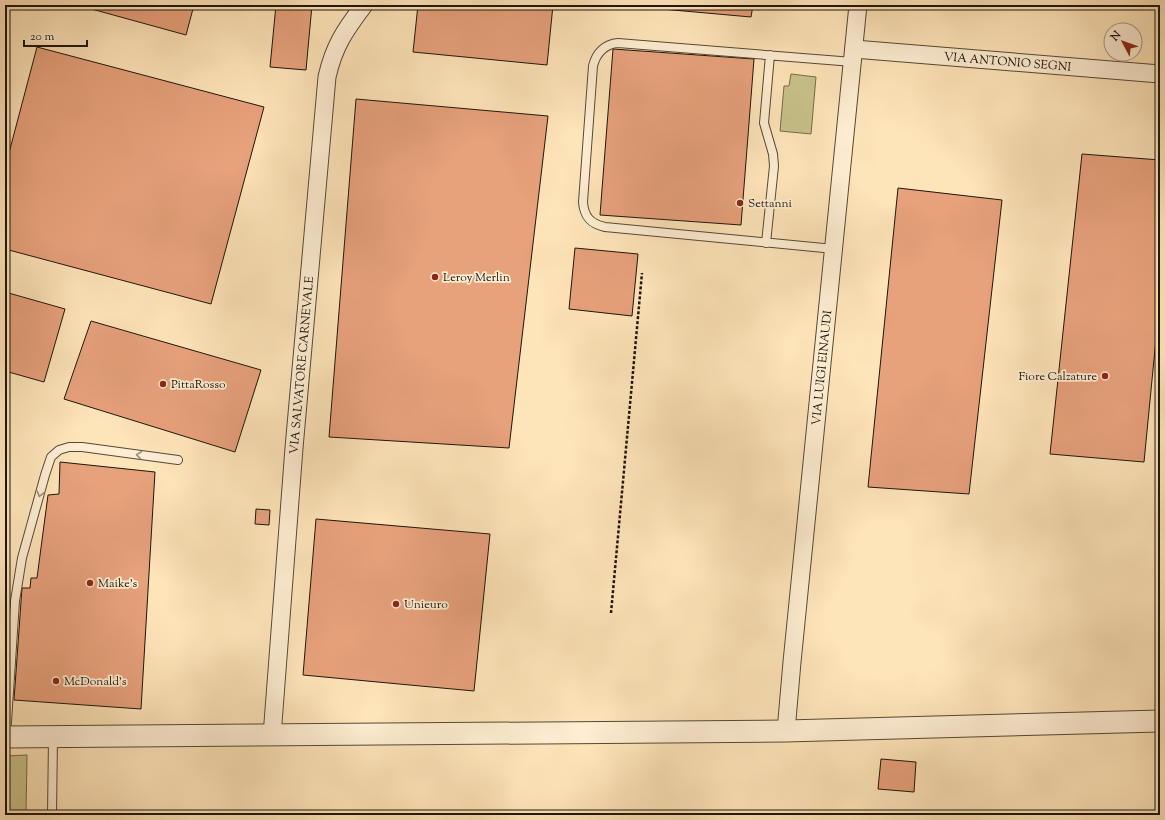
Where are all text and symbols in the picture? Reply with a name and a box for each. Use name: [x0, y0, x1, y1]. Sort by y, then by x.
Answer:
scale bar: [24, 22, 87, 48]
north arrow: [1103, 22, 1143, 62]
text: N: [1107, 27, 1125, 45]
text: 20 m: [30, 28, 55, 46]
street label: VIA ANTONIO SEGNI: [943, 48, 1072, 77]
place label: Settanni: [748, 195, 793, 213]
marker: Settanni: [735, 198, 745, 208]
place label: Leroy Merlin: [443, 269, 510, 287]
marker: Leroy Merlin: [430, 272, 440, 282]
street label: VIA SALVATORE CARNEVALE: [286, 275, 319, 455]
street label: VIA LUIGI EINAUDI: [808, 309, 837, 426]
place label: Fiore Calzature: [1019, 368, 1097, 386]
marker: Fiore Calzature: [1100, 371, 1110, 381]
place label: PittaRosso: [171, 376, 226, 394]
marker: PittaRosso: [158, 379, 168, 389]
one-way arrow: [136, 451, 142, 460]
one-way arrow: [36, 491, 44, 497]
place label: Maike's: [98, 575, 138, 593]
marker: Maike's: [85, 578, 95, 588]
place label: Unieuro: [404, 596, 448, 614]
marker: Unieuro: [391, 599, 401, 609]
place label: McDonald's: [64, 673, 127, 691]
marker: McDonald's: [51, 676, 61, 686]

